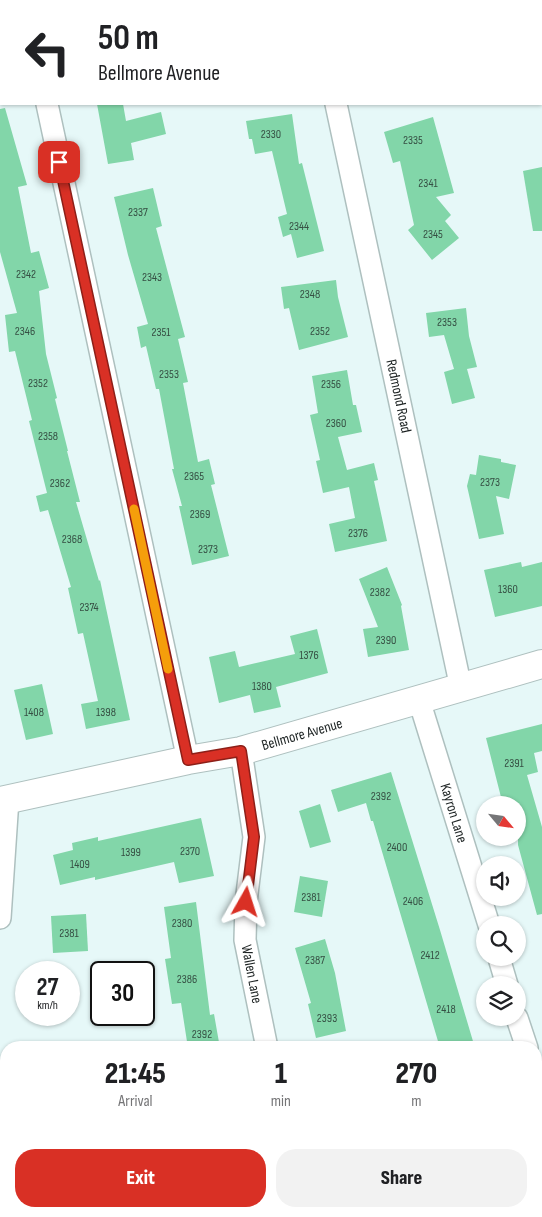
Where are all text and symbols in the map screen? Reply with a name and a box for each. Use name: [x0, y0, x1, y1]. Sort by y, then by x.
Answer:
text: 50 m: [98, 17, 159, 60]
icon: left: [15, 20, 80, 85]
text: Bellmore Avenue: [98, 60, 220, 87]
house number: 2330: [261, 127, 281, 142]
house number: 2335: [403, 133, 423, 148]
pin: [38, 141, 80, 183]
icon: arrive: [45, 148, 73, 176]
house number: 2341: [418, 176, 438, 191]
house number: 2337: [128, 205, 148, 220]
house number: 2344: [289, 219, 309, 234]
house number: 2345: [423, 227, 443, 242]
house number: 2342: [16, 267, 36, 282]
house number: 2343: [142, 270, 162, 285]
house number: 2348: [300, 287, 320, 302]
house number: 2353: [437, 315, 457, 330]
house number: 2346: [15, 324, 35, 339]
house number: 2352: [310, 324, 330, 339]
house number: 2351: [151, 325, 171, 340]
street label: Redmond Road: [381, 357, 416, 435]
house number: 2353: [159, 367, 179, 382]
house number: 2352: [28, 376, 48, 391]
house number: 2356: [321, 377, 341, 392]
house number: 2360: [326, 416, 346, 431]
house number: 2358: [38, 429, 58, 444]
house number: 2365: [184, 469, 204, 484]
house number: 2373: [480, 475, 500, 490]
house number: 2362: [50, 476, 70, 491]
house number: 2369: [190, 507, 210, 522]
house number: 2376: [348, 526, 368, 541]
house number: 2368: [62, 532, 82, 547]
house number: 2373: [198, 542, 218, 557]
house number: 1360: [498, 582, 518, 597]
house number: 2382: [370, 585, 390, 600]
house number: 2374: [79, 600, 99, 615]
house number: 2390: [376, 633, 396, 648]
house number: 1376: [299, 648, 319, 663]
house number: 1380: [252, 679, 272, 694]
house number: 1408: [24, 705, 44, 720]
house number: 1398: [96, 705, 116, 720]
street label: Bellmore Avenue: [259, 714, 345, 755]
house number: 2391: [504, 756, 525, 771]
street label: Kayron Lane: [436, 781, 472, 845]
house number: 2392: [371, 789, 391, 804]
north arrow: [476, 796, 526, 846]
map controls: [476, 796, 526, 1026]
house number: 2400: [387, 840, 407, 855]
house number: 2370: [180, 844, 200, 859]
house number: 1399: [121, 845, 141, 860]
button: sound: [476, 856, 526, 906]
house number: 1409: [70, 857, 90, 872]
position arrow: [219, 875, 271, 927]
house number: 2381: [301, 890, 322, 905]
house number: 2406: [403, 894, 423, 909]
house number: 2380: [172, 916, 192, 931]
button: search: [476, 916, 526, 966]
house number: 2381: [59, 926, 80, 941]
street label: Wallen Lane: [237, 943, 266, 1005]
house number: 2412: [420, 948, 440, 963]
house number: 2387: [305, 953, 325, 968]
speed limit sign: 30: [90, 961, 155, 1026]
text: 27: [37, 972, 58, 1003]
house number: 2386: [177, 972, 197, 987]
button: layers: [476, 976, 526, 1026]
text: km/h: [37, 998, 58, 1013]
house number: 2418: [436, 1002, 456, 1017]
house number: 2393: [317, 1011, 337, 1026]
house number: 2392: [192, 1027, 212, 1042]
text: 21:45: [105, 1056, 166, 1092]
text: 1: [275, 1056, 287, 1092]
text: 270: [396, 1056, 437, 1092]
text: Arrival: [118, 1092, 153, 1111]
text: min: [271, 1092, 291, 1111]
text: m: [411, 1092, 422, 1111]
button: Exit: [15, 1149, 266, 1207]
button: Share: [276, 1149, 527, 1207]

